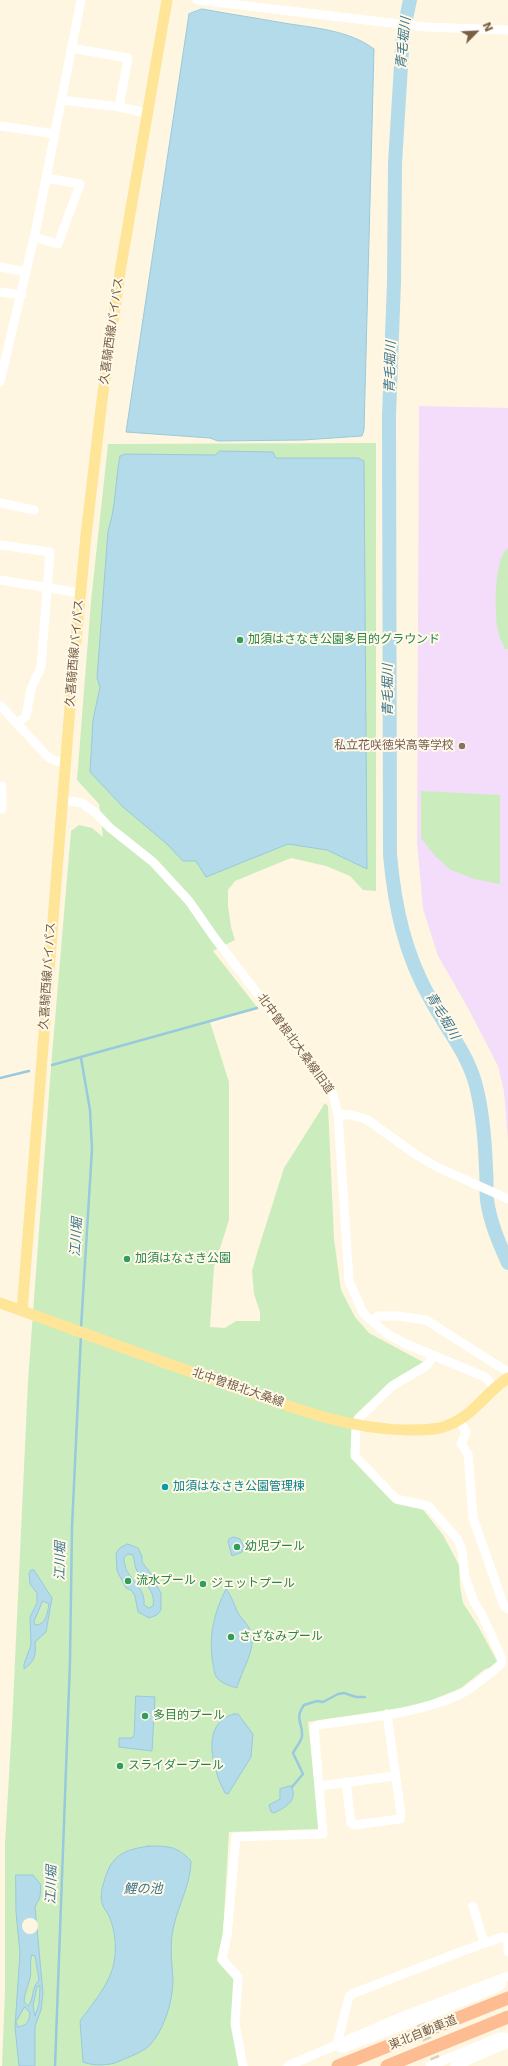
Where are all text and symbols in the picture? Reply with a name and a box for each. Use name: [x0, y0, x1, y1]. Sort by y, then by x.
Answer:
north arrow: [456, 12, 496, 52]
water label: 青毛堀川: [394, 16, 414, 70]
text: N: [480, 20, 495, 34]
street label: 久喜騎西線バイパス: [97, 277, 127, 385]
water label: 青毛堀川: [382, 341, 400, 393]
street label: 久喜騎西線バイパス: [63, 599, 87, 707]
place label: 加須はさなき公園多目的グラウンド: [248, 633, 440, 647]
marker: 加須はさなき公園多目的グラウンド: [235, 635, 245, 645]
water label: 青毛堀川: [381, 664, 397, 716]
place label: 私立花咲徳栄高等学校: [334, 739, 454, 753]
marker: 私立花咲徳栄高等学校: [457, 741, 467, 751]
street label: 久喜騎西線バイパス: [37, 922, 59, 1030]
water label: 青毛堀川: [422, 990, 462, 1042]
street label: 北中曽根北大桑線旧道: [254, 991, 336, 1097]
water label: 江川堀: [68, 1217, 86, 1257]
place label: 加須はなさき公園: [135, 1252, 231, 1266]
marker: 加須はなさき公園: [122, 1254, 132, 1264]
street label: 北中曽根北大桑線: [190, 1366, 286, 1410]
place label: 加須はなさき公園管理棟: [173, 1480, 305, 1494]
marker: 加須はなさき公園管理棟: [160, 1482, 170, 1492]
place label: 幼児プール: [245, 1540, 305, 1554]
water label: 江川堀: [53, 1541, 69, 1581]
marker: 幼児プール: [232, 1542, 242, 1552]
place label: 流水プール: [136, 1574, 196, 1588]
marker: 流水プール: [123, 1576, 133, 1586]
place label: ジェットプール: [211, 1577, 295, 1591]
marker: ジェットプール: [198, 1579, 208, 1589]
place label: さざなみプール: [239, 1630, 323, 1644]
marker: さざなみプール: [226, 1632, 236, 1642]
place label: 多目的プール: [153, 1709, 225, 1723]
marker: 多目的プール: [140, 1711, 150, 1721]
place label: スライダープール: [128, 1759, 224, 1773]
marker: スライダープール: [115, 1761, 125, 1771]
water label: 江川堀: [44, 1865, 60, 1905]
water label: 鯉の池: [124, 1882, 162, 1898]
street label: 東北自動車道: [387, 2013, 459, 2053]

